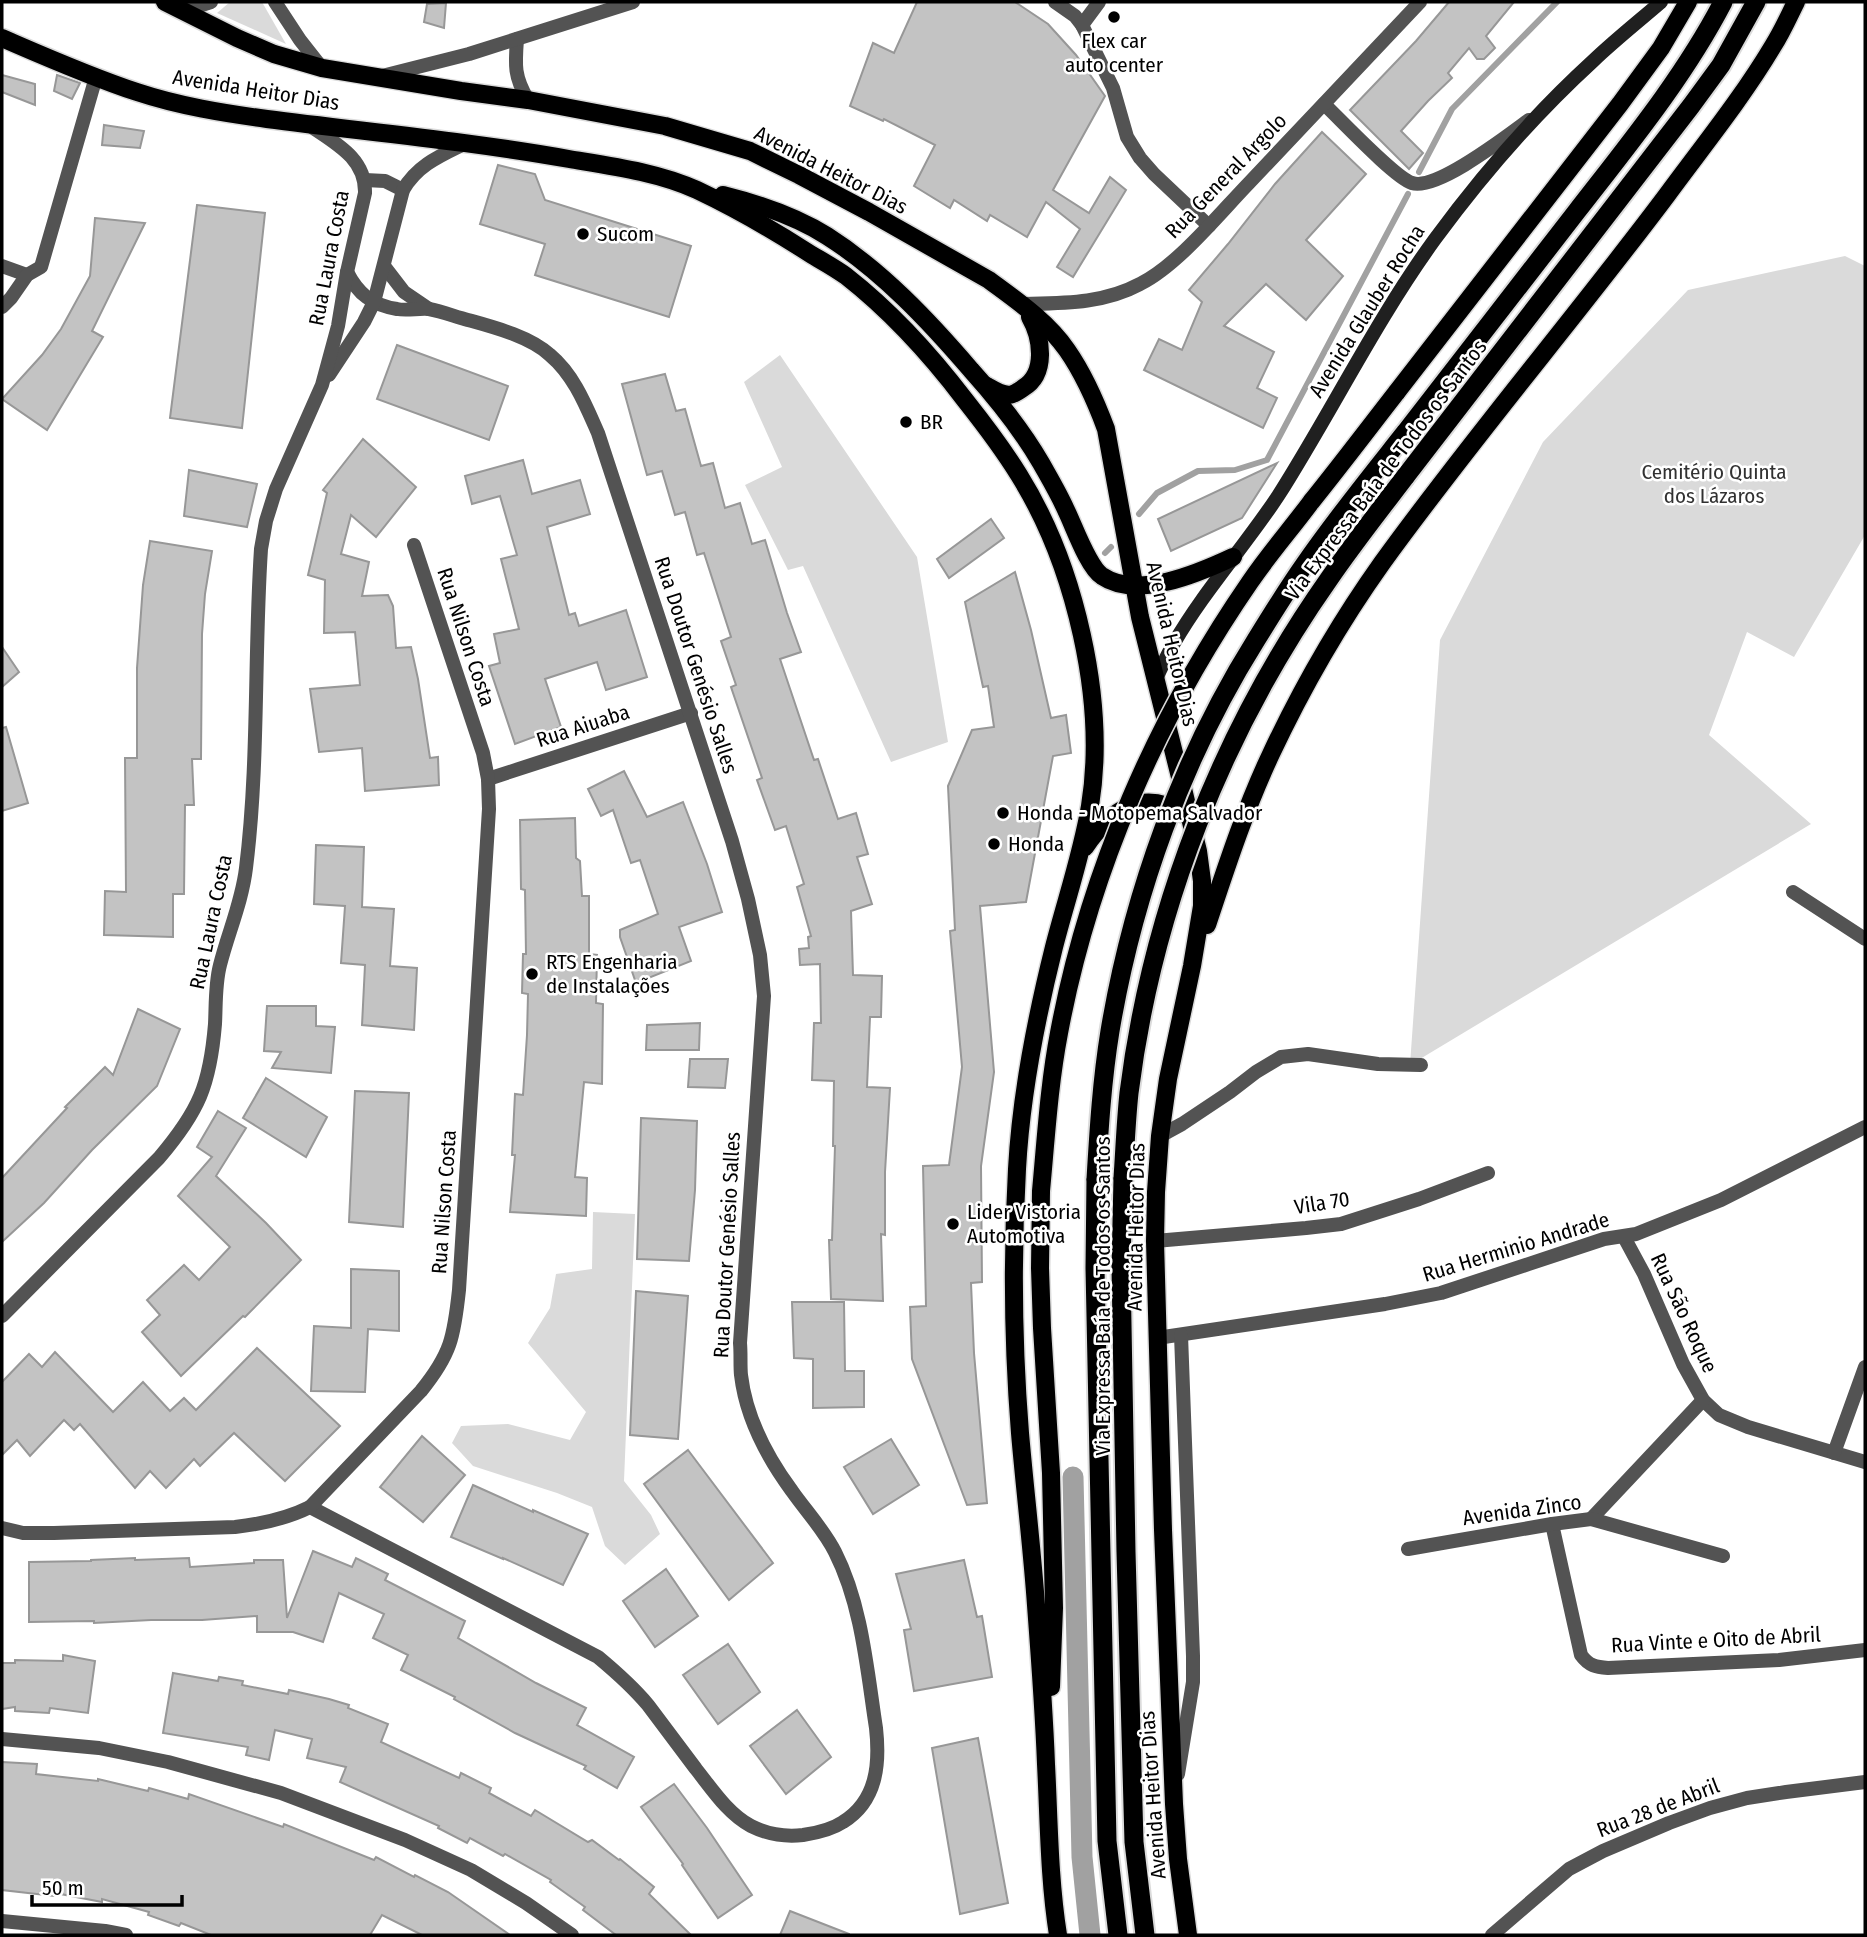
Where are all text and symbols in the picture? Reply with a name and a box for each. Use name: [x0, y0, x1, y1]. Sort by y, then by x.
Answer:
marker: Flex car auto center: [1106, 9, 1122, 25]
place label: Flex car auto center: [1065, 28, 1164, 78]
street label: Avenida Heitor Dias: [171, 64, 341, 116]
street label: Rua General Argolo: [1160, 108, 1292, 244]
street label: Avenida Heitor Dias: [750, 120, 912, 220]
street label: Rua Laura Costa: [303, 188, 355, 328]
street label: Avenida Glauber Rocha: [1303, 220, 1431, 402]
place label: Sucom: [597, 221, 654, 247]
marker: Sucom: [575, 226, 591, 242]
street label: Via Expressa Baía de Todos os Santos: [1280, 335, 1492, 605]
place label: BR: [920, 409, 943, 435]
marker: BR: [898, 414, 914, 430]
park label: Cemitério Quinta dos Lázaros: [1641, 459, 1787, 509]
street label: Rua Doutor Genésio Salles: [649, 553, 743, 777]
street label: Avenida Heitor Dias: [1140, 559, 1204, 729]
street label: Rua Nilson Costa: [431, 564, 501, 710]
street label: Rua Aiuaba: [533, 699, 633, 753]
place label: Honda - Motopema Salvador: [1017, 800, 1263, 826]
marker: Honda - Motopema Salvador: [995, 805, 1011, 821]
place label: Honda: [1008, 831, 1064, 857]
marker: Honda: [986, 836, 1002, 852]
street label: Rua Laura Costa: [184, 852, 238, 992]
place label: RTS Engenharia de Instalações: [546, 949, 678, 999]
marker: RTS Engenharia de Instalações: [524, 966, 540, 982]
street label: Rua Nilson Costa: [426, 1129, 462, 1275]
street label: Rua Doutor Genésio Salles: [708, 1131, 746, 1359]
street label: Via Expressa Baía de Todos os Santos: [1090, 1136, 1116, 1456]
street label: Avenida Heitor Dias: [1122, 1143, 1150, 1311]
street label: Vila 70: [1292, 1186, 1352, 1220]
place label: Lider Vistoria Automotiva: [967, 1199, 1081, 1249]
street label: Rua Herminio Andrade: [1420, 1206, 1612, 1288]
marker: Lider Vistoria Automotiva: [945, 1216, 961, 1232]
street label: Rua São Roque: [1645, 1249, 1723, 1377]
street label: Avenida Zinco: [1461, 1489, 1583, 1531]
street label: Rua Vinte e Oito de Abril: [1611, 1622, 1822, 1658]
street label: Avenida Heitor Dias: [1134, 1710, 1172, 1880]
street label: Rua 28 de Abril: [1593, 1773, 1723, 1843]
scale bar: [32, 1864, 182, 1908]
text: 50 m: [42, 1875, 84, 1901]

